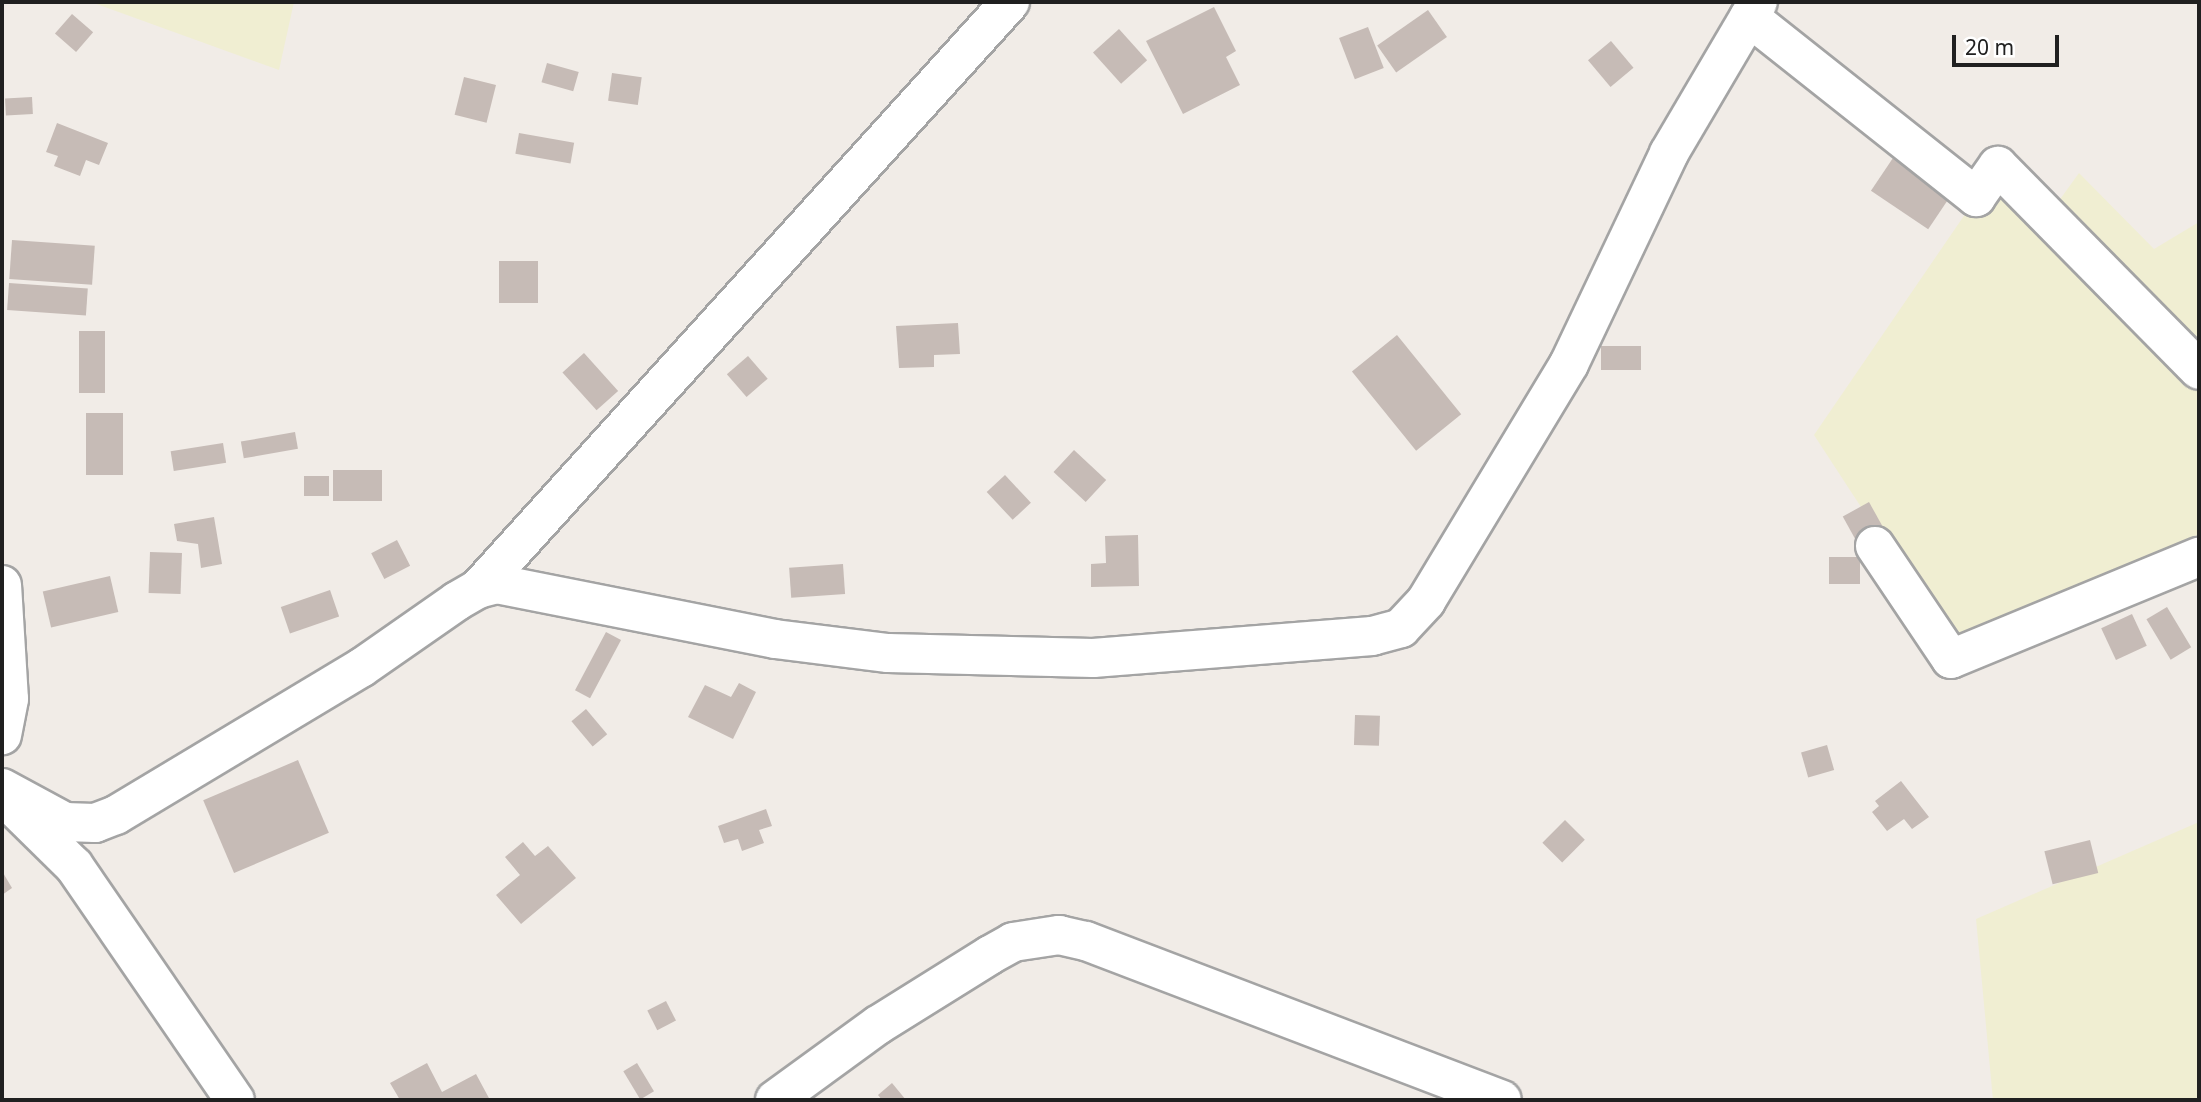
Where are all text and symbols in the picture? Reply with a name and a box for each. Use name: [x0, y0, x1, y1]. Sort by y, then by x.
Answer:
scale bar: [1956, 21, 2063, 65]
text: 20 m: [1965, 33, 2014, 61]

